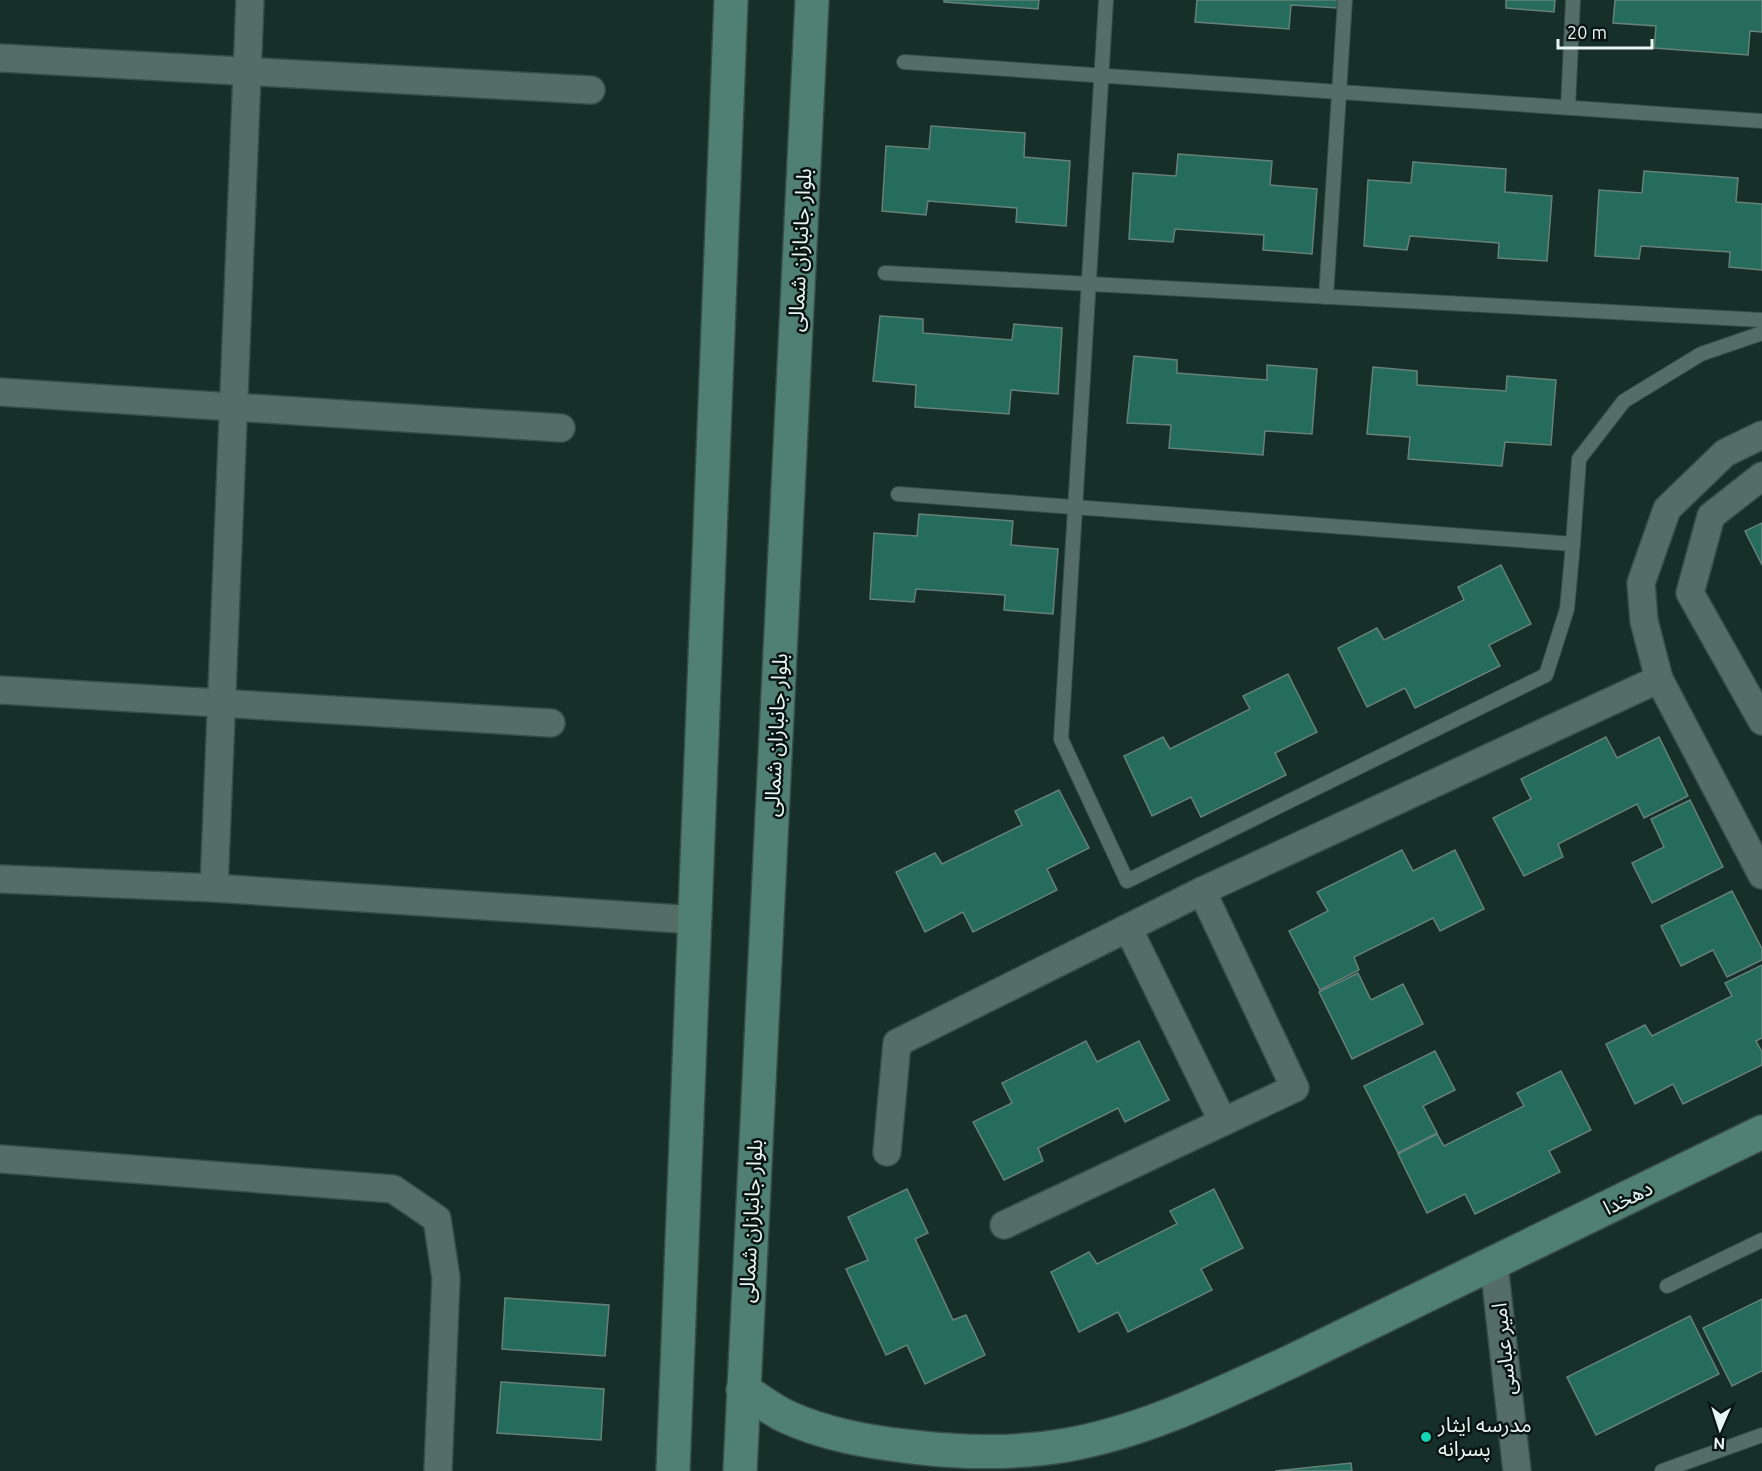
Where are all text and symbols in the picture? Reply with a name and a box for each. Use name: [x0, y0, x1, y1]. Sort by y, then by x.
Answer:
scale bar: [1558, 12, 1652, 50]
text: 20 m: [1567, 22, 1607, 42]
street label: بلوار جانبازان شمالی: [783, 168, 816, 332]
street label: بلوار جانبازان شمالی: [759, 653, 792, 817]
street label: بلوار جانبازان شمالی: [734, 1139, 767, 1303]
street label: دهخدا: [1599, 1175, 1656, 1219]
street label: امیر عباسی: [1486, 1302, 1521, 1396]
north arrow: [1690, 1399, 1750, 1459]
place label: مدرسه ایثار پسرانه: [1437, 1412, 1532, 1462]
marker: مدرسه ایثار پسرانه: [1419, 1430, 1433, 1444]
text: N: [1713, 1435, 1726, 1453]

